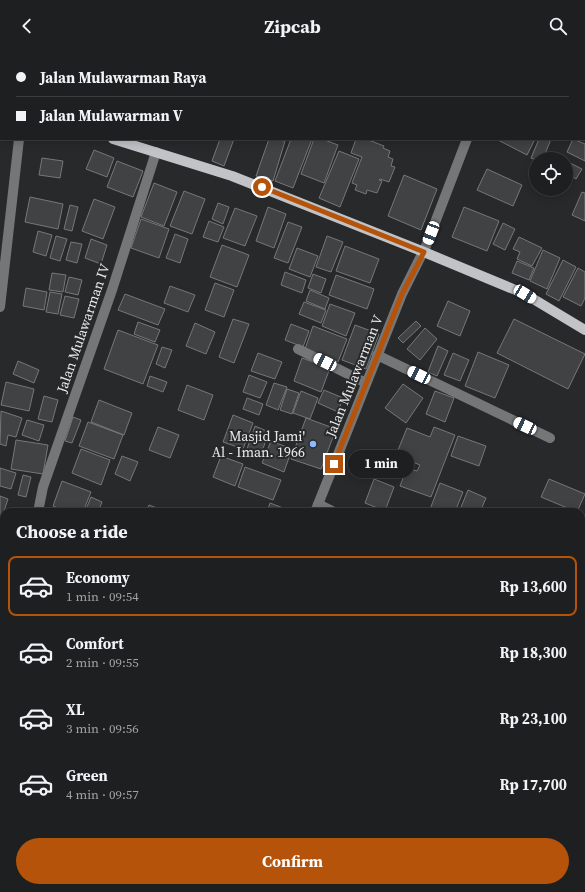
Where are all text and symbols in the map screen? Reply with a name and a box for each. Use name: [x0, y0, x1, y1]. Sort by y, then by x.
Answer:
text: Zipcab: [264, 14, 321, 39]
icon: back: [16, 15, 38, 37]
icon: search: [547, 15, 569, 37]
text: Jalan Mulawarman Raya: [40, 67, 206, 88]
text: Jalan Mulawarman V: [40, 105, 183, 126]
map controls: [529, 152, 573, 196]
button: locate: [529, 152, 573, 196]
route start: [253, 178, 271, 196]
car: [421, 220, 441, 246]
street label: Jalan Mulawarman IV: [51, 260, 115, 396]
car: [512, 283, 538, 305]
street label: Jalan Mulawarman V: [320, 311, 388, 441]
car: [312, 351, 338, 373]
car: [406, 364, 432, 386]
car: [512, 415, 538, 437]
place label: Masjid Jami' Al - Iman. 1966: [212, 426, 305, 462]
marker: Masjid Jami' Al - Iman. 1966: [308, 439, 318, 449]
callout: 1 min: [348, 450, 414, 478]
route end: [325, 455, 343, 473]
text: 1 min: [364, 455, 398, 472]
text: Choose a ride: [16, 519, 128, 544]
text: Economy: [66, 567, 130, 588]
icon: car: [18, 568, 54, 604]
text: Rp 13,600: [499, 576, 567, 597]
text: 1 min · 09:54: [66, 588, 139, 605]
text: Comfort: [66, 633, 124, 654]
icon: car: [18, 634, 54, 670]
text: Rp 18,300: [499, 642, 567, 663]
text: 2 min · 09:55: [66, 654, 139, 671]
text: XL: [66, 699, 85, 720]
icon: car: [18, 700, 54, 736]
text: Rp 23,100: [499, 708, 567, 729]
text: 3 min · 09:56: [66, 720, 139, 737]
text: Green: [66, 765, 108, 786]
icon: car: [18, 766, 54, 802]
text: Rp 17,700: [499, 774, 567, 795]
text: 4 min · 09:57: [66, 786, 139, 803]
button: Confirm: [16, 838, 569, 884]

